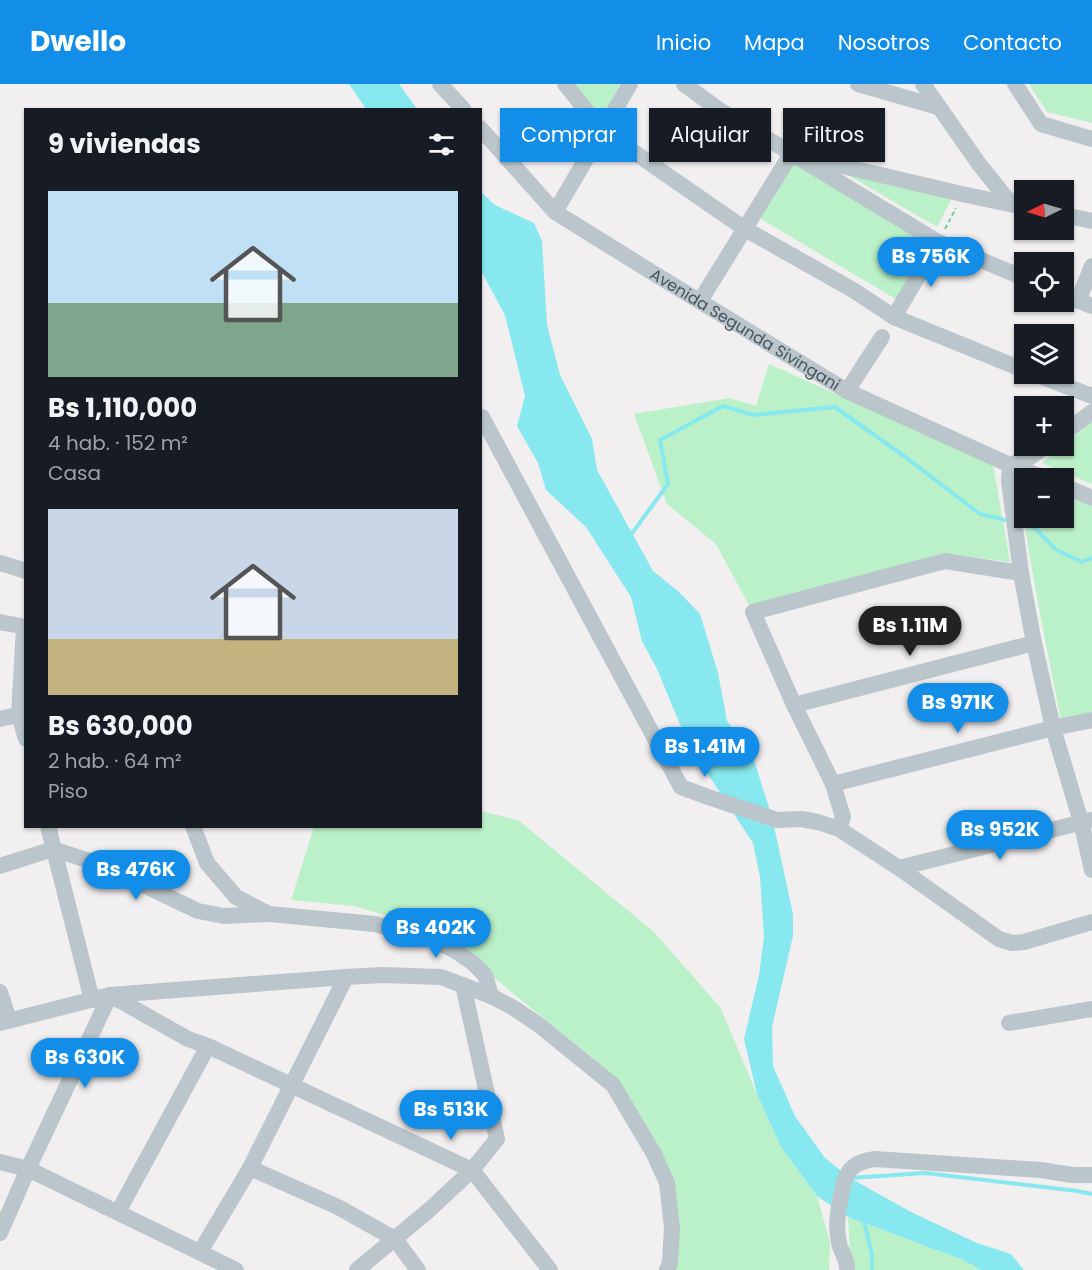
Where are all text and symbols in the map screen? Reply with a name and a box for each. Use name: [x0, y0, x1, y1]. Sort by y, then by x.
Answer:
text: Dwello: [30, 22, 126, 61]
text: Inicio: [656, 28, 711, 57]
text: Mapa: [744, 28, 805, 57]
text: Nosotros: [838, 28, 930, 57]
text: Contacto: [963, 28, 1062, 57]
chip: Comprar: [500, 108, 637, 162]
chip: Alquilar: [649, 108, 771, 162]
chip: Filtros: [783, 108, 885, 162]
text: 9 viviendas: [48, 126, 201, 162]
icon: filters: [425, 128, 458, 161]
north arrow: [1014, 180, 1074, 240]
map controls: [1014, 180, 1074, 528]
icon: home: [199, 230, 307, 338]
pin: Bs 756K: [876, 237, 986, 288]
text: Bs 756K: [892, 242, 970, 270]
button: locate: [1014, 252, 1074, 312]
street label: Avenida Segunda Sivingani: [646, 262, 845, 396]
button: layers: [1014, 324, 1074, 384]
text: Bs 1,110,000: [48, 390, 197, 426]
button: +: [1014, 396, 1074, 456]
text: 4 hab. · 152 m²: [48, 429, 188, 457]
text: Casa: [48, 459, 101, 487]
button: −: [1014, 468, 1074, 528]
icon: home: [199, 548, 307, 656]
pin: Bs 1.11M: [848, 606, 972, 657]
text: Bs 1.11M: [872, 611, 948, 639]
pin: Bs 971K: [903, 683, 1013, 734]
text: Bs 971K: [921, 688, 995, 716]
text: Bs 630,000: [48, 708, 193, 744]
pin: Bs 1.41M: [643, 727, 767, 778]
text: Bs 1.41M: [664, 732, 746, 760]
text: 2 hab. · 64 m²: [48, 747, 182, 775]
text: Piso: [48, 777, 88, 805]
pin: Bs 952K: [945, 810, 1055, 861]
text: Bs 952K: [960, 815, 1040, 843]
pin: Bs 476K: [81, 850, 191, 901]
text: Bs 476K: [96, 855, 176, 883]
pin: Bs 402K: [381, 908, 491, 959]
text: Bs 402K: [396, 913, 476, 941]
pin: Bs 630K: [30, 1038, 140, 1089]
text: Bs 630K: [45, 1043, 125, 1071]
pin: Bs 513K: [396, 1090, 506, 1141]
text: Bs 513K: [413, 1095, 489, 1123]

